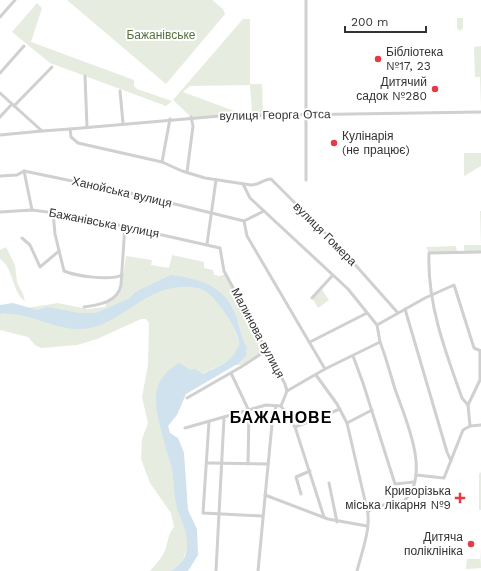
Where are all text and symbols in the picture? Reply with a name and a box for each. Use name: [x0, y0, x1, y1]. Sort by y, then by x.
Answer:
scale bar: [345, 8, 426, 34]
text: 200 m: [351, 15, 388, 29]
park label: Бажанівське: [126, 28, 196, 42]
place label: Бібліотека №17, 23: [386, 45, 444, 73]
marker: Бібліотека №17, 23: [373, 54, 383, 64]
place label: Дитячий садок №280: [356, 75, 427, 103]
marker: Дитячий садок №280: [430, 84, 440, 94]
street label: вулиця Георга Отса: [219, 107, 331, 123]
place label: Кулінарія (не працює): [342, 129, 410, 157]
marker: Кулінарія (не працює): [329, 138, 339, 148]
street label: Ханойська вулиця: [71, 174, 173, 210]
street label: вулиця Гомера: [290, 199, 360, 269]
street label: Бажанівська вулиця: [48, 205, 160, 241]
street label: Малинова вулиця: [228, 286, 288, 380]
district label: БАЖАНОВЕ: [230, 408, 332, 427]
place label: Криворізька міська лікарня №9: [345, 484, 451, 512]
marker: Криворізька міська лікарня №9: [454, 492, 466, 504]
place label: Дитяча поліклініка: [404, 530, 463, 558]
marker: Дитяча поліклініка: [466, 539, 476, 549]

